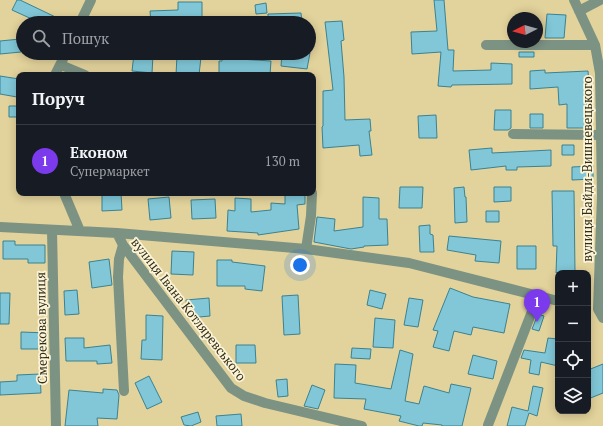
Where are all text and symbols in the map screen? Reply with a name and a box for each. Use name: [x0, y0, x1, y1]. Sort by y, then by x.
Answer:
north arrow: [507, 12, 543, 48]
search box: [16, 16, 316, 60]
icon: search: [30, 27, 52, 49]
text: Пошук: [62, 28, 109, 48]
street label: вулиця Байди-Вишневецького: [578, 76, 596, 262]
text: Поруч: [32, 87, 85, 110]
text: Економ: [70, 142, 128, 162]
text: 1: [41, 152, 49, 170]
text: 130 m: [265, 152, 300, 170]
text: Супермаркет: [70, 162, 150, 180]
street label: вулиця Івана Котляревського: [127, 234, 251, 384]
your location: [290, 255, 310, 275]
map controls: [555, 270, 591, 414]
button: +: [555, 270, 591, 306]
street label: Смерекова вулиця: [31, 272, 51, 384]
pin: 1: [524, 289, 550, 322]
button: −: [555, 306, 591, 342]
button: locate: [555, 342, 591, 378]
button: layers: [555, 378, 591, 414]

